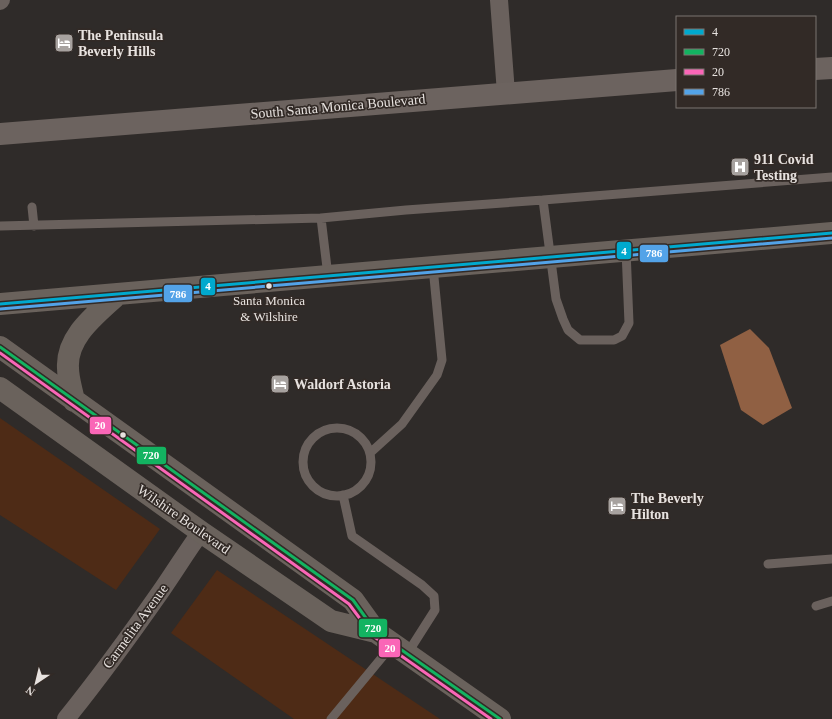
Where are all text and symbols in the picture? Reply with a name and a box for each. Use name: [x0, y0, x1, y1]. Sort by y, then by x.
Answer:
legend: [676, 16, 816, 108]
text: 4: [712, 25, 718, 39]
place label: The Peninsula Beverly Hills: [78, 28, 163, 59]
hotel icon: The Peninsula Beverly Hills: [53, 32, 75, 54]
text: 720: [712, 45, 730, 59]
text: 20: [712, 65, 724, 79]
text: 786: [712, 85, 730, 99]
street label: South Santa Monica Boulevard: [250, 91, 426, 122]
place label: 911 Covid Testing: [754, 152, 814, 183]
hospital icon: 911 Covid Testing: [729, 156, 751, 178]
line badge: 4: [616, 241, 632, 260]
line badge: 786: [639, 244, 669, 263]
text: 4: [621, 245, 627, 257]
text: 786: [646, 247, 663, 259]
line badge: 4: [200, 277, 216, 296]
text: 4: [205, 280, 211, 292]
marker: Santa Monica & Wilshire: [264, 281, 274, 291]
line badge: 786: [163, 284, 193, 303]
text: 786: [170, 288, 187, 300]
place label: Santa Monica & Wilshire: [233, 293, 305, 324]
hotel icon: Waldorf Astoria: [269, 373, 291, 395]
place label: Waldorf Astoria: [294, 377, 391, 392]
line badge: 20: [89, 416, 112, 435]
text: 20: [95, 419, 106, 431]
unlabelled marker: [118, 430, 128, 440]
line badge: 720: [136, 446, 167, 465]
text: 720: [143, 449, 160, 461]
street label: Wilshire Boulevard: [135, 482, 233, 557]
place label: The Beverly Hilton: [631, 491, 704, 522]
hotel icon: The Beverly Hilton: [606, 495, 628, 517]
street label: Carmelita Avenue: [100, 581, 171, 671]
line badge: 720: [358, 618, 388, 638]
text: 720: [365, 622, 382, 634]
line badge: 20: [378, 638, 401, 658]
text: 20: [385, 642, 396, 654]
north arrow: [16, 663, 56, 703]
text: N: [24, 684, 37, 698]

